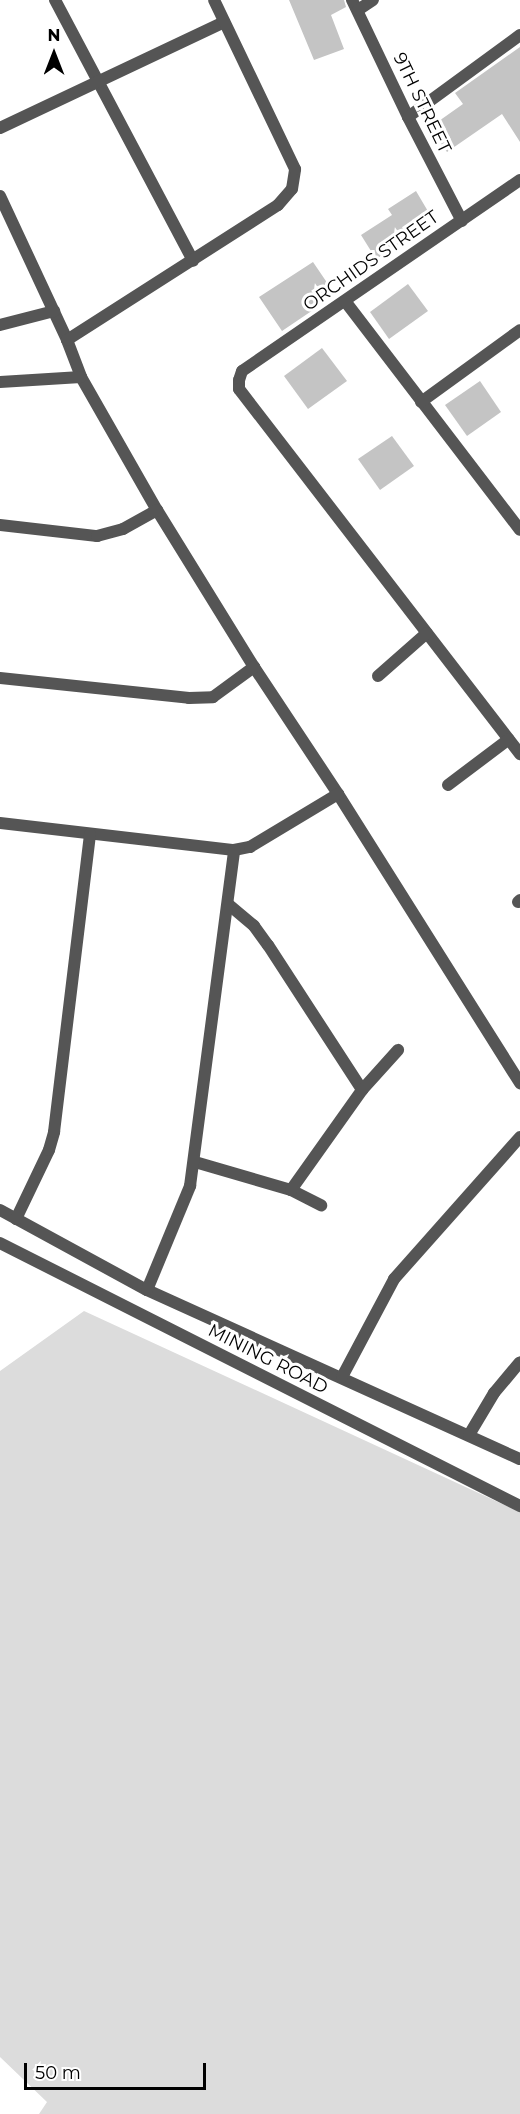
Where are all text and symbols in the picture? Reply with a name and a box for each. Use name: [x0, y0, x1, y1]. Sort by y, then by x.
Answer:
north arrow: [24, 24, 84, 84]
text: N: [48, 26, 60, 45]
street label: 9TH STREET: [388, 49, 456, 157]
street label: ORCHIDS STREET: [299, 206, 443, 316]
street label: MINING ROAD: [204, 1319, 332, 1399]
scale bar: [27, 2051, 208, 2089]
text: 50 m: [35, 2062, 81, 2084]

